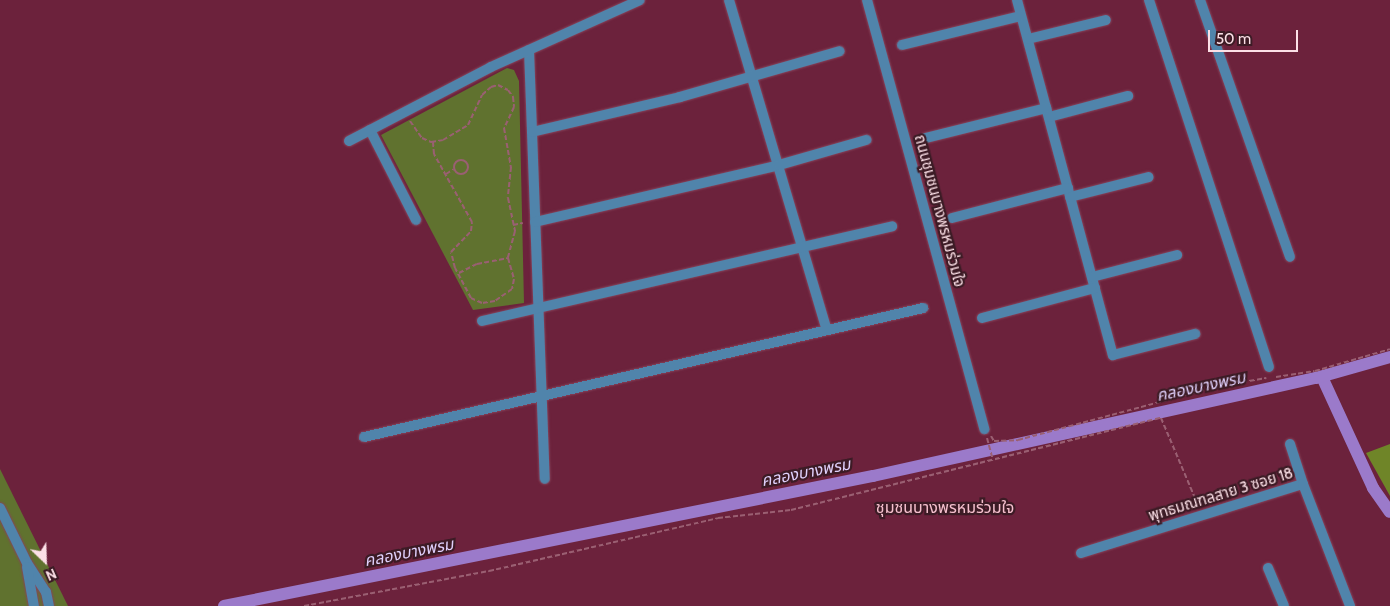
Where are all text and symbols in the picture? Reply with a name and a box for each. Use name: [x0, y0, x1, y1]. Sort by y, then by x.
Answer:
scale bar: [1210, 20, 1300, 52]
text: 50 m: [1216, 30, 1251, 48]
street label: ถนนชุมชนบางพรหมร่วมใจ: [910, 133, 968, 289]
water label: คลองบางพรม: [1155, 368, 1247, 406]
water label: คลองบางพรม: [760, 455, 852, 491]
street label: พุทธมณฑลสาย 3 ซอย 18: [1147, 464, 1295, 526]
district label: ชุมชนบางพรหมร่วมใจ: [876, 498, 1014, 518]
water label: คลองบางพรม: [363, 535, 455, 571]
north arrow: [20, 536, 70, 586]
text: N: [43, 564, 59, 585]

